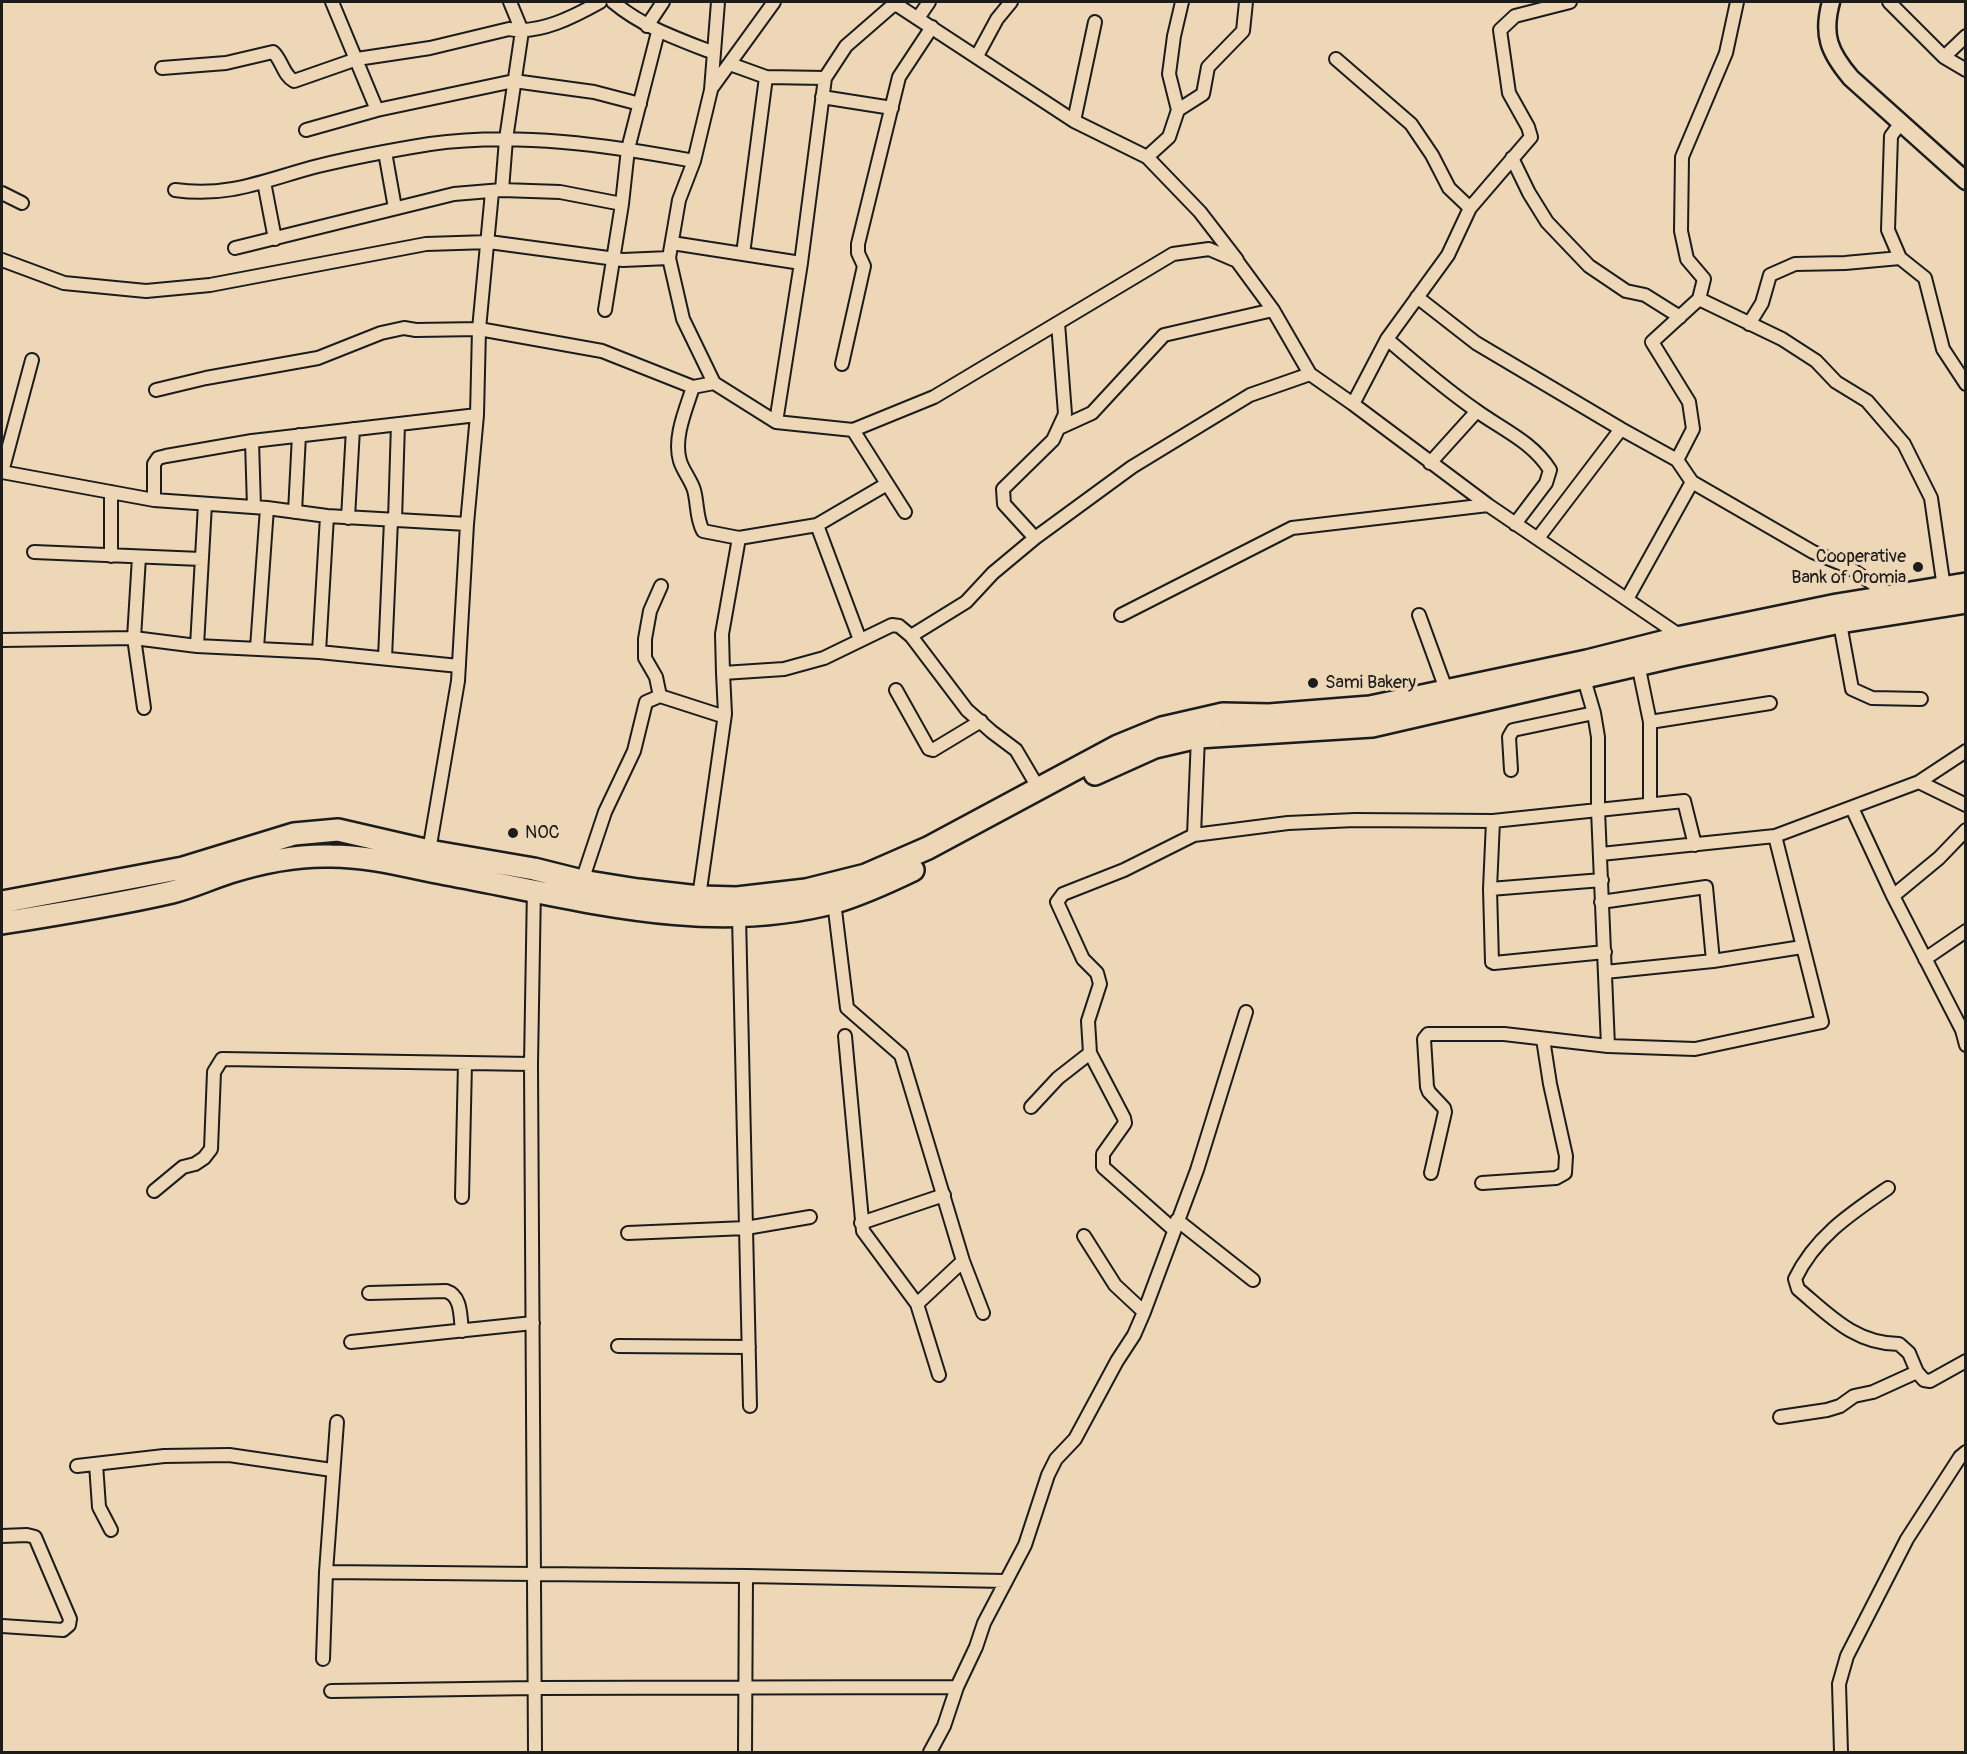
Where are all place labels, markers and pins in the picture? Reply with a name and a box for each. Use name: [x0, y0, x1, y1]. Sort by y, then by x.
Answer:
place label: Cooperative Bank of Oromia: [1791, 546, 1906, 588]
marker: Cooperative Bank of Oromia: [1911, 560, 1925, 574]
place label: Sami Bakery: [1325, 672, 1416, 694]
marker: Sami Bakery: [1306, 676, 1320, 690]
place label: NOC: [525, 822, 560, 844]
marker: NOC: [506, 826, 520, 840]

